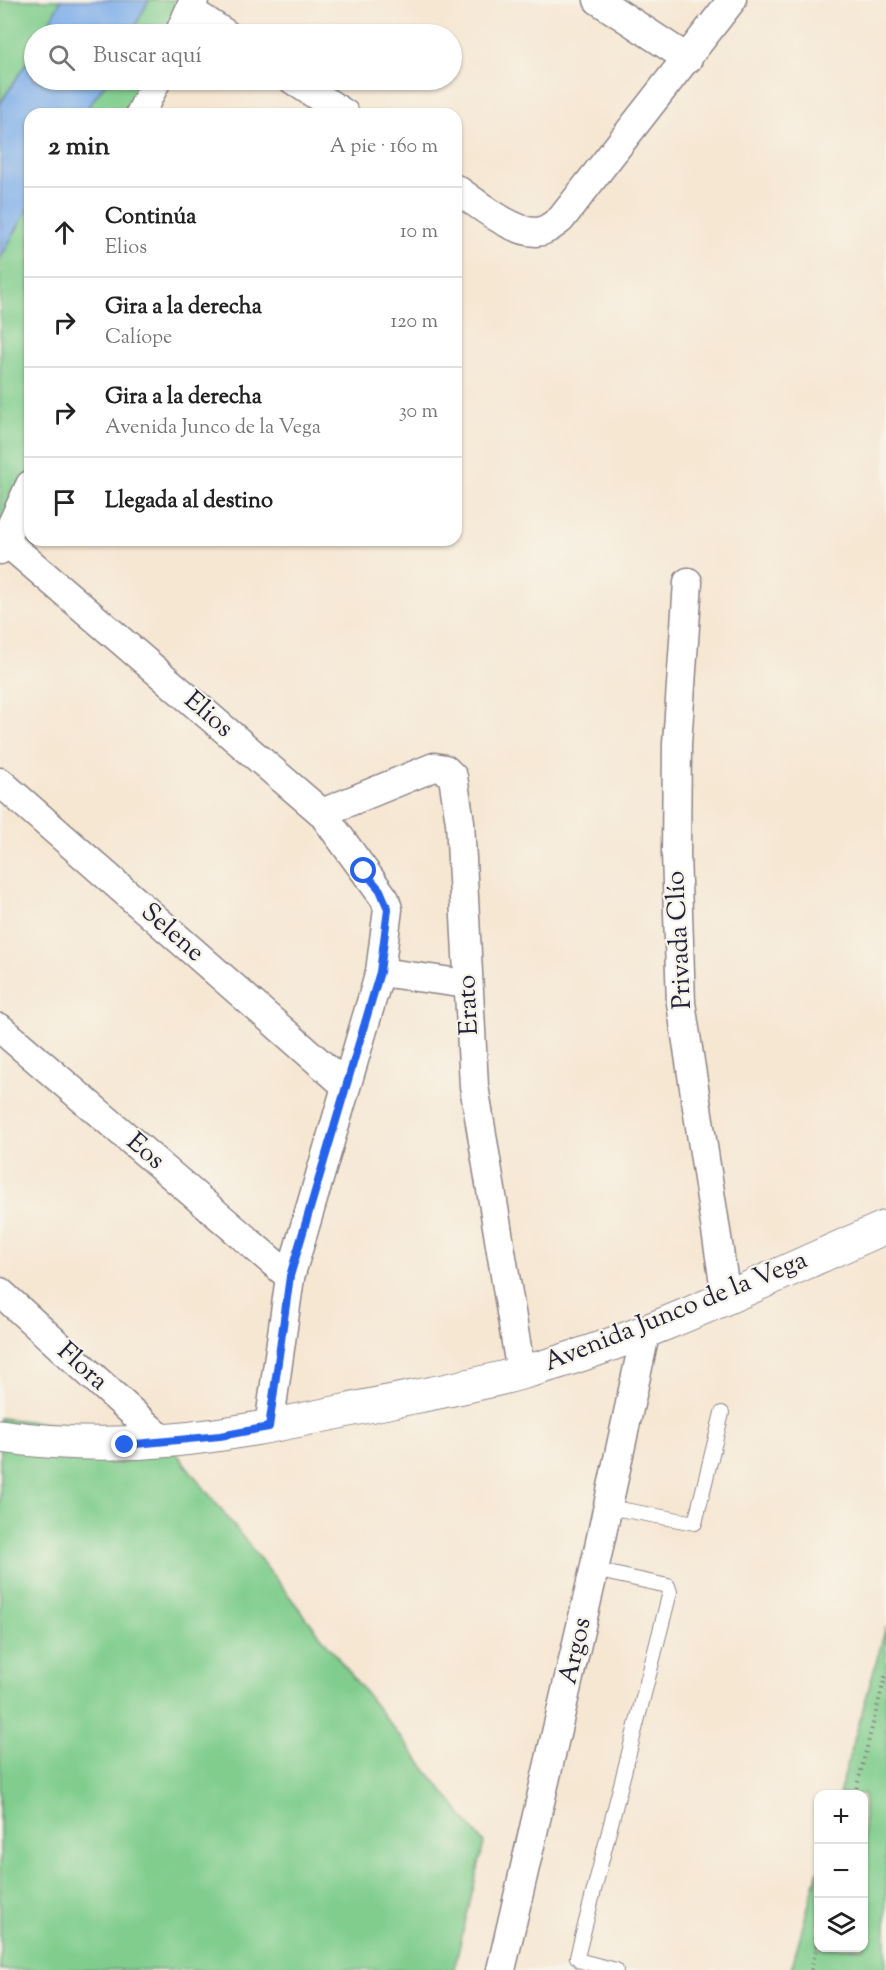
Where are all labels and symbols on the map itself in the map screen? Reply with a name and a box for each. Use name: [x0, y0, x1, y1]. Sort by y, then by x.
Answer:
street label: Elios: [175, 683, 241, 747]
route start: [350, 857, 376, 883]
street label: Privada Clío: [658, 870, 702, 1010]
street label: Selene: [132, 895, 212, 971]
street label: Erato: [449, 974, 489, 1036]
street label: Eos: [118, 1125, 172, 1179]
street label: Avenida Junco de la Vega: [539, 1242, 813, 1382]
street label: Flora: [48, 1334, 116, 1400]
route end: [111, 1431, 137, 1457]
street label: Argos: [550, 1614, 602, 1688]

